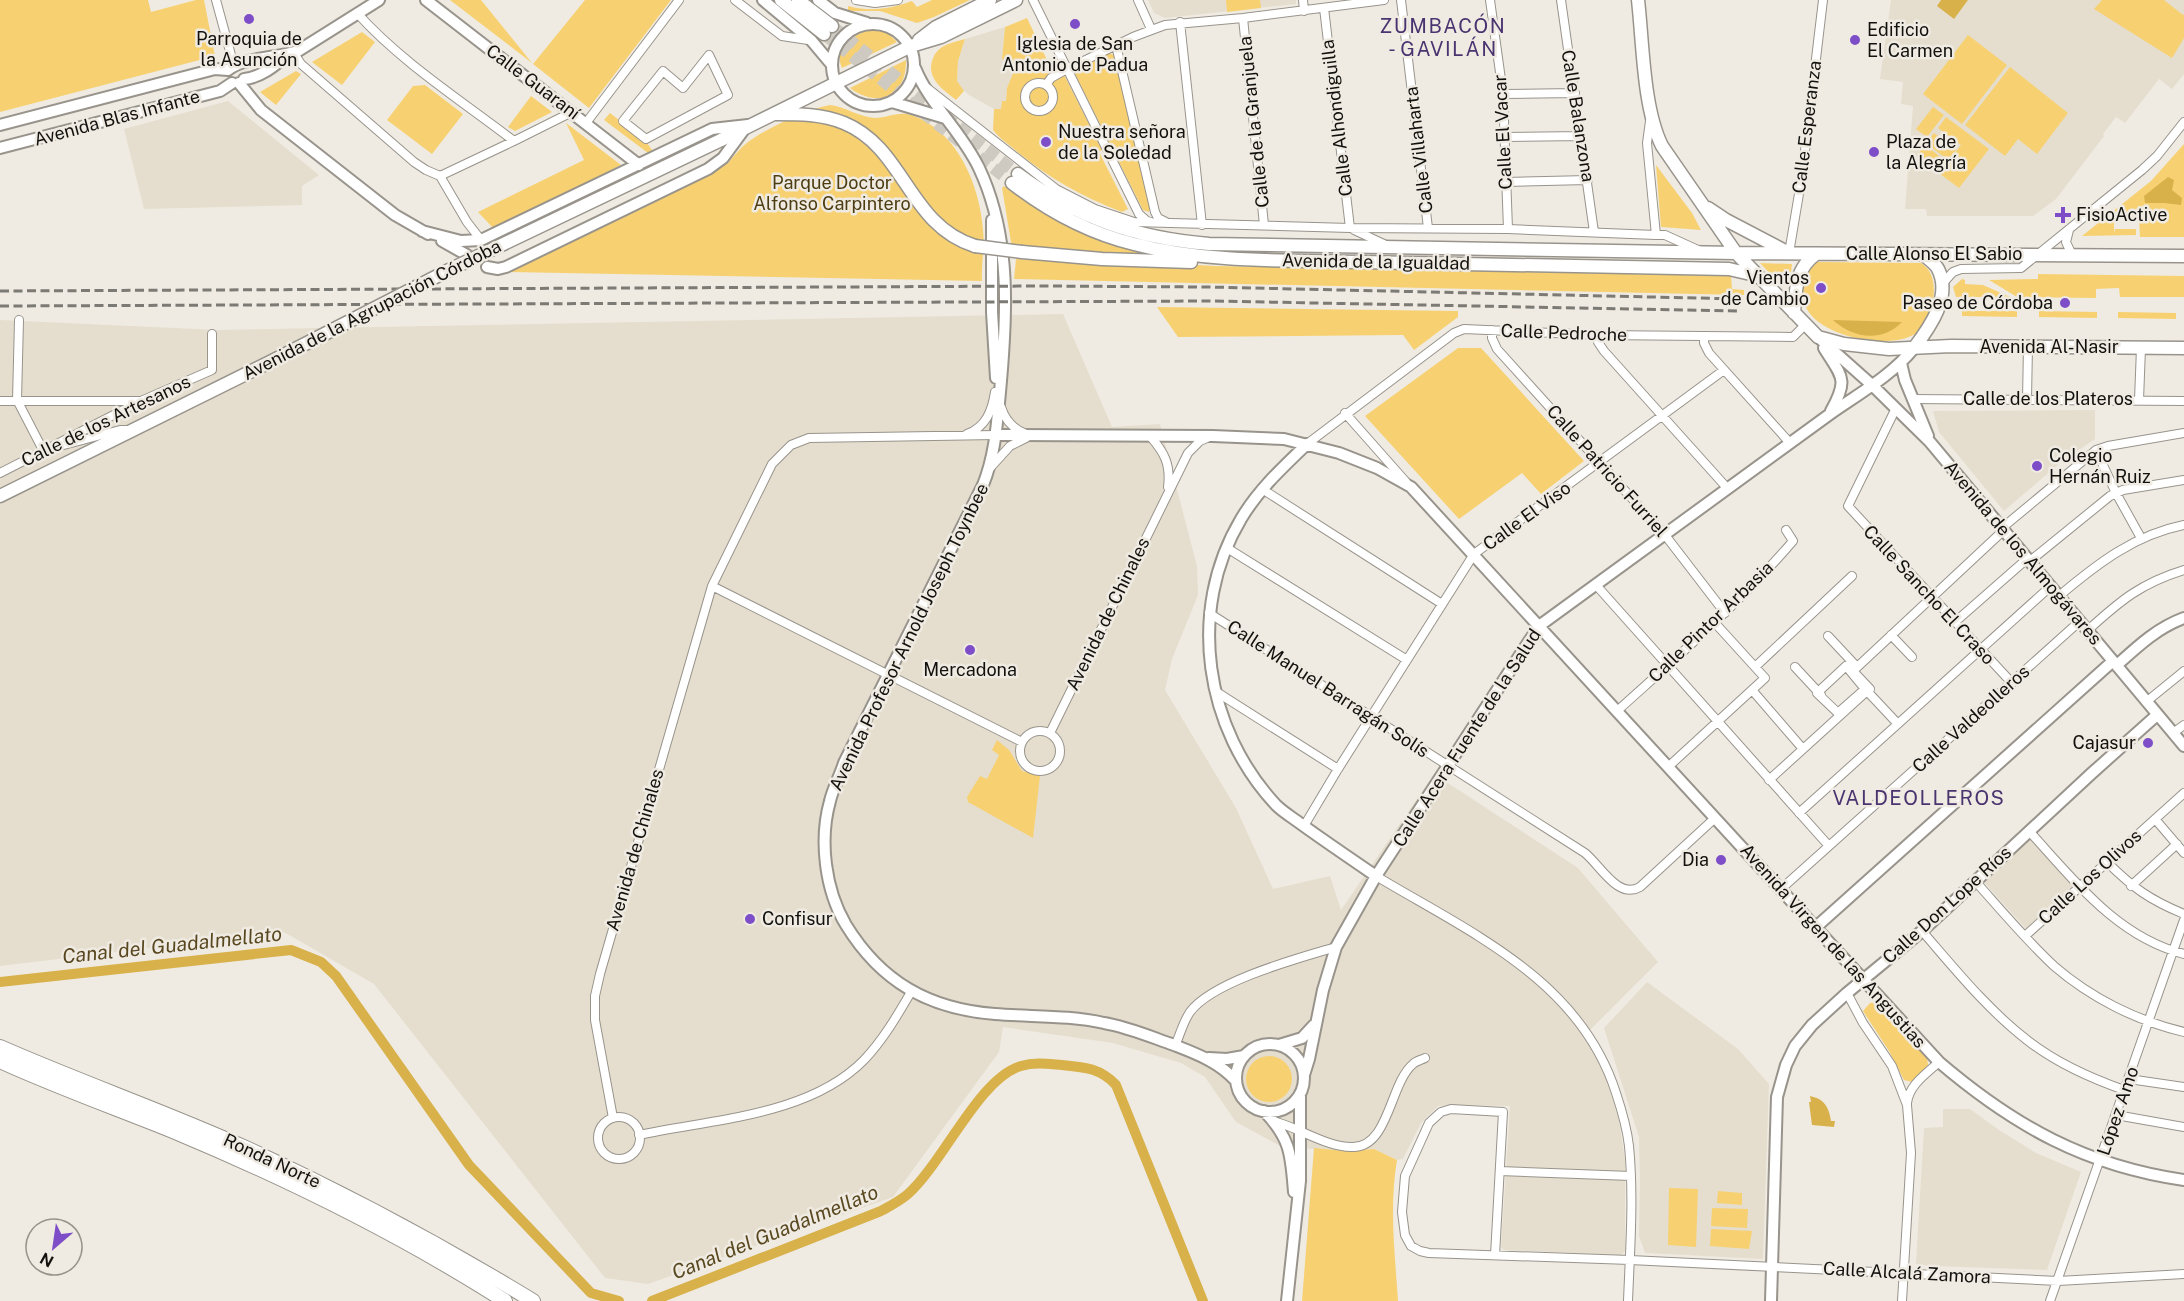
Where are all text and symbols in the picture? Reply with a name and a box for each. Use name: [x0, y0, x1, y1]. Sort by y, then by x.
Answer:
marker: Parroquia de la Asunción: [242, 12, 256, 26]
district label: ZUMBACÓN - GAVILÁN: [1380, 13, 1506, 61]
marker: Iglesia de San Antonio de Padua: [1068, 17, 1082, 31]
place label: Edificio El Carmen: [1867, 19, 1953, 61]
place label: Parroquia de la Asunción: [196, 28, 302, 70]
place label: Iglesia de San Antonio de Padua: [1002, 33, 1148, 75]
marker: Edificio El Carmen: [1848, 33, 1862, 47]
street label: Calle de la Granjuela: [1234, 35, 1273, 209]
street label: Calle Alhondiguilla: [1316, 38, 1357, 198]
street label: Calle Guaraní: [482, 40, 585, 124]
street label: Calle Balanzona: [1558, 48, 1599, 184]
street label: Calle Esperanza: [1788, 59, 1825, 195]
street label: Calle El Vacar: [1489, 74, 1516, 190]
street label: Avenida Blas Infante: [32, 85, 202, 150]
street label: Calle Villaharta: [1400, 85, 1437, 215]
place label: Nuestra señora de la Soledad: [1058, 121, 1186, 163]
place label: Plaza de la Alegría: [1886, 131, 1966, 173]
marker: Nuestra señora de la Soledad: [1039, 135, 1053, 149]
marker: Plaza de la Alegría: [1867, 145, 1881, 159]
park label: Parque Doctor Alfonso Carpintero: [753, 172, 911, 214]
place label: FisioActive: [2076, 204, 2167, 225]
marker: FisioActive: [2054, 206, 2072, 224]
street label: Avenida de la Agrupación Córdoba: [239, 235, 504, 384]
street label: Calle Alonso El Sabio: [1846, 243, 2022, 264]
street label: Avenida de la Igualdad: [1282, 249, 1470, 274]
place label: Vientos de Cambio: [1721, 267, 1809, 309]
marker: Vientos de Cambio: [1814, 281, 1828, 295]
place label: Paseo de Córdoba: [1902, 292, 2053, 313]
marker: Paseo de Córdoba: [2058, 296, 2072, 310]
street label: Calle Pedroche: [1500, 320, 1628, 345]
street label: Avenida Al-Nasir: [1979, 336, 2119, 357]
street label: Calle de los Artesanos: [18, 370, 194, 471]
street label: Calle de los Plateros: [1963, 388, 2133, 409]
street label: Calle Patricio Furriel: [1543, 400, 1672, 541]
place label: Colegio Hernán Ruiz: [2049, 445, 2151, 487]
street label: Avenida de los Almogávares: [1940, 456, 2106, 649]
marker: Colegio Hernán Ruiz: [2030, 459, 2044, 473]
street label: Calle El Viso: [1479, 477, 1575, 554]
street label: Avenida Profesor Arnold Joseph Toynbee: [825, 479, 992, 794]
street label: Calle Sancho El Craso: [1859, 521, 1999, 669]
street label: Avenida de Chinales: [1061, 534, 1154, 694]
street label: Calle Pintor Arbasia: [1644, 557, 1777, 687]
street label: Calle Manuel Barragán Solís: [1224, 616, 1433, 762]
street label: Calle Acera Fuente de la Salud: [1388, 625, 1545, 851]
marker: Mercadona: [963, 643, 977, 657]
place label: Mercadona: [923, 659, 1017, 680]
street label: Calle Valdeolleros: [1908, 661, 2034, 777]
place label: Cajasur: [2072, 732, 2136, 753]
marker: Cajasur: [2141, 736, 2155, 750]
street label: Avenida de Chinales: [601, 766, 668, 933]
district label: VALDEOLLEROS: [1833, 786, 2005, 810]
street label: Calle Los Olivos: [2034, 825, 2146, 928]
street label: Avenida Virgen de las Angustias: [1736, 839, 1931, 1052]
street label: Calle Don Lope Ríos: [1878, 842, 2015, 968]
place label: Dia: [1682, 849, 1709, 870]
marker: Dia: [1714, 853, 1728, 867]
place label: Confisur: [762, 908, 833, 929]
marker: Confisur: [743, 912, 757, 926]
water label: Canal del Guadalmellato: [61, 922, 283, 968]
street label: López Amo: [2093, 1064, 2143, 1158]
street label: Ronda Norte: [220, 1129, 324, 1192]
water label: Canal del Guadalmellato: [668, 1179, 882, 1284]
north arrow: [24, 1217, 84, 1277]
text: N: [37, 1248, 57, 1271]
street label: Calle Alcalá Zamora: [1823, 1258, 1991, 1287]

